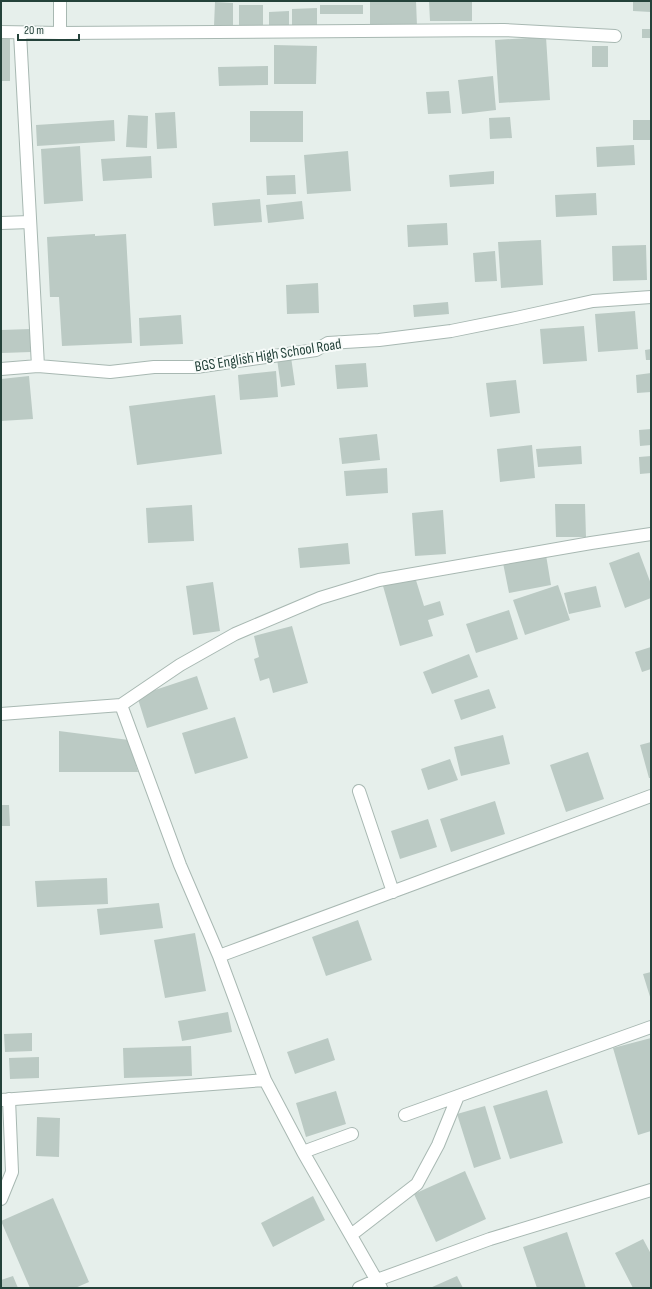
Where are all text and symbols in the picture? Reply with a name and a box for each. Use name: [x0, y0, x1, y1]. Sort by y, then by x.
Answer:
scale bar: [18, 16, 79, 42]
text: 20 m: [24, 23, 44, 38]
street label: BGS English High School Road: [193, 335, 343, 376]

